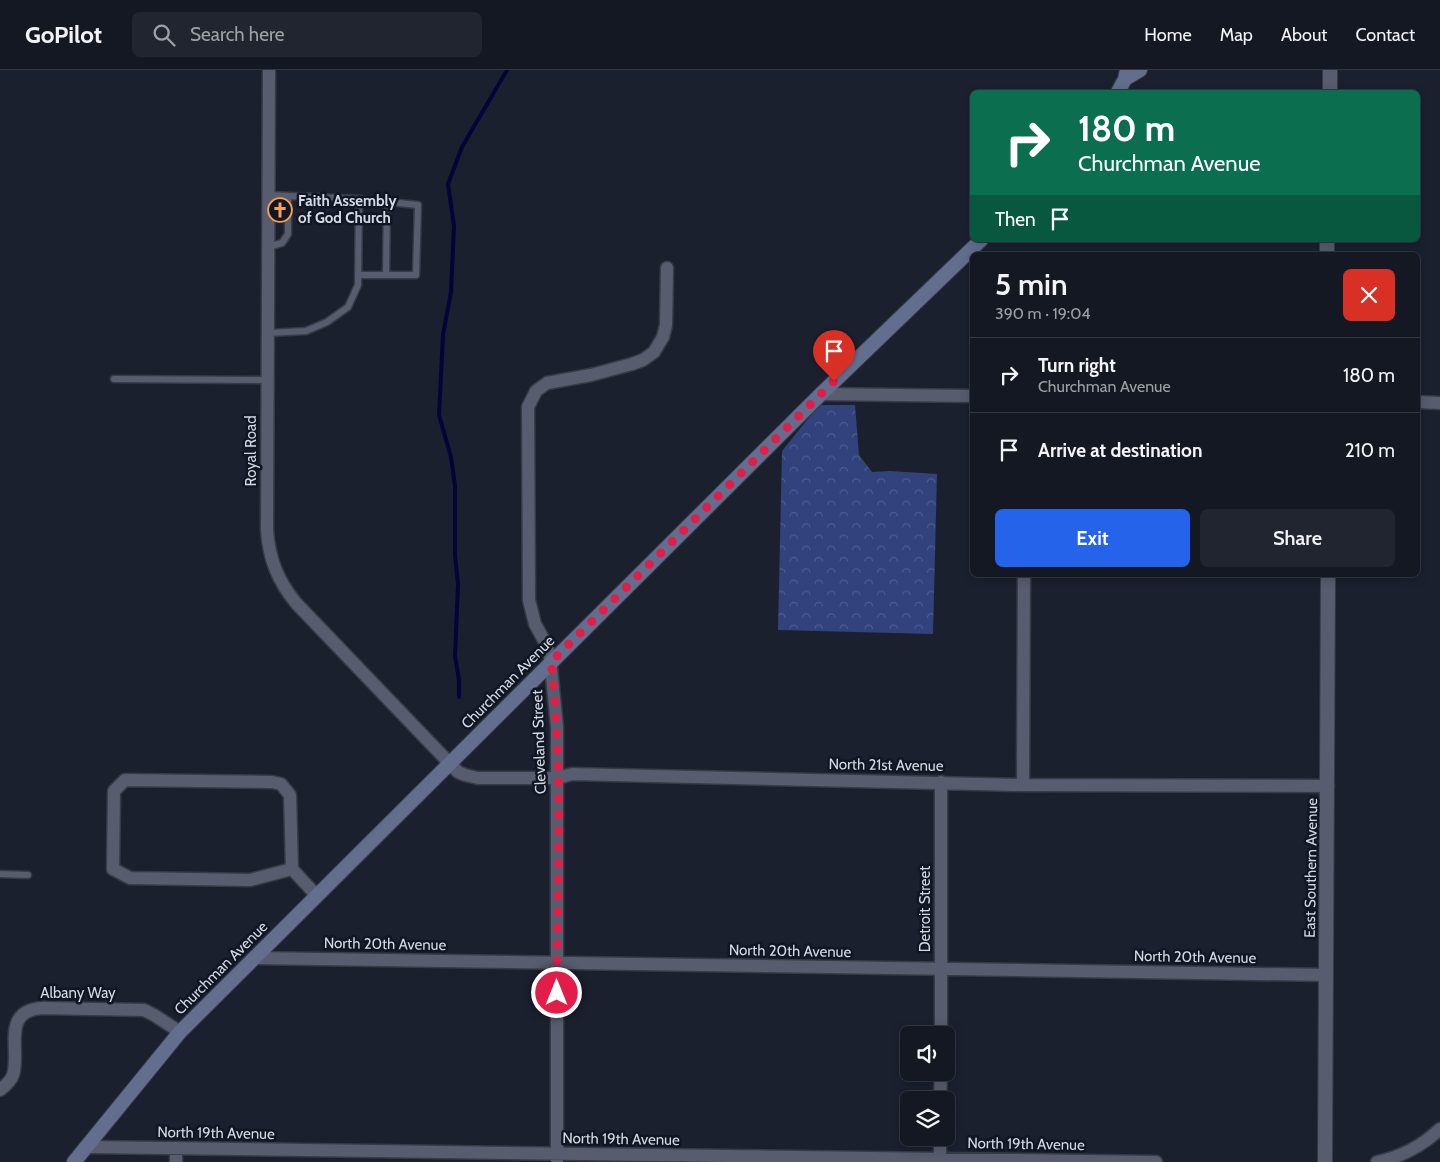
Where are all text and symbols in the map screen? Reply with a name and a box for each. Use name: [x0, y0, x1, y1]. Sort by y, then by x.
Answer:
search box: [132, 12, 482, 57]
text: GoPilot: [25, 20, 102, 49]
icon: search: [150, 21, 178, 49]
text: Search here: [190, 23, 284, 46]
text: Home: [1144, 24, 1192, 46]
text: Map: [1220, 24, 1253, 46]
text: About: [1281, 24, 1327, 46]
text: Contact: [1355, 24, 1415, 46]
text: 180 m: [1078, 107, 1175, 150]
icon: right: [995, 110, 1060, 175]
text: Churchman Avenue: [1078, 150, 1260, 177]
place label: Faith Assembly of God Church: [298, 192, 397, 227]
church icon: Faith Assembly of God Church: [267, 197, 293, 223]
icon: arrive: [1046, 205, 1074, 233]
text: Then: [995, 208, 1036, 231]
text: 5 min: [995, 266, 1068, 303]
button: close: [1343, 269, 1395, 321]
text: 390 m · 19:04: [995, 304, 1091, 323]
pin: [813, 330, 855, 381]
icon: arrive: [820, 337, 848, 365]
text: Turn right: [1038, 354, 1116, 377]
icon: right: [995, 361, 1023, 389]
text: 180 m: [1343, 364, 1395, 387]
text: Churchman Avenue: [1038, 377, 1171, 396]
street label: Royal Road: [242, 416, 260, 486]
icon: arrive: [995, 436, 1023, 464]
text: Arrive at destination: [1038, 439, 1202, 462]
text: 210 m: [1345, 439, 1395, 462]
button: Exit: [995, 509, 1190, 567]
button: Share: [1200, 509, 1395, 567]
street label: Churchman Avenue: [458, 631, 559, 732]
street label: Cleveland Street: [528, 689, 550, 795]
street label: North 21st Avenue: [828, 755, 944, 775]
street label: East Southern Avenue: [1301, 798, 1321, 938]
street label: Detroit Street: [916, 866, 934, 952]
street label: Churchman Avenue: [171, 917, 272, 1018]
street label: North 20th Avenue: [324, 934, 447, 954]
street label: North 20th Avenue: [729, 941, 852, 961]
street label: North 20th Avenue: [1134, 947, 1257, 967]
position arrow: [530, 966, 582, 1018]
street label: Albany Way: [40, 984, 116, 1002]
map controls: [900, 1026, 955, 1146]
button: sound: [900, 1026, 955, 1081]
button: layers: [900, 1091, 955, 1146]
street label: North 19th Avenue: [157, 1123, 275, 1143]
street label: North 19th Avenue: [562, 1129, 680, 1149]
street label: North 19th Avenue: [967, 1134, 1085, 1154]

